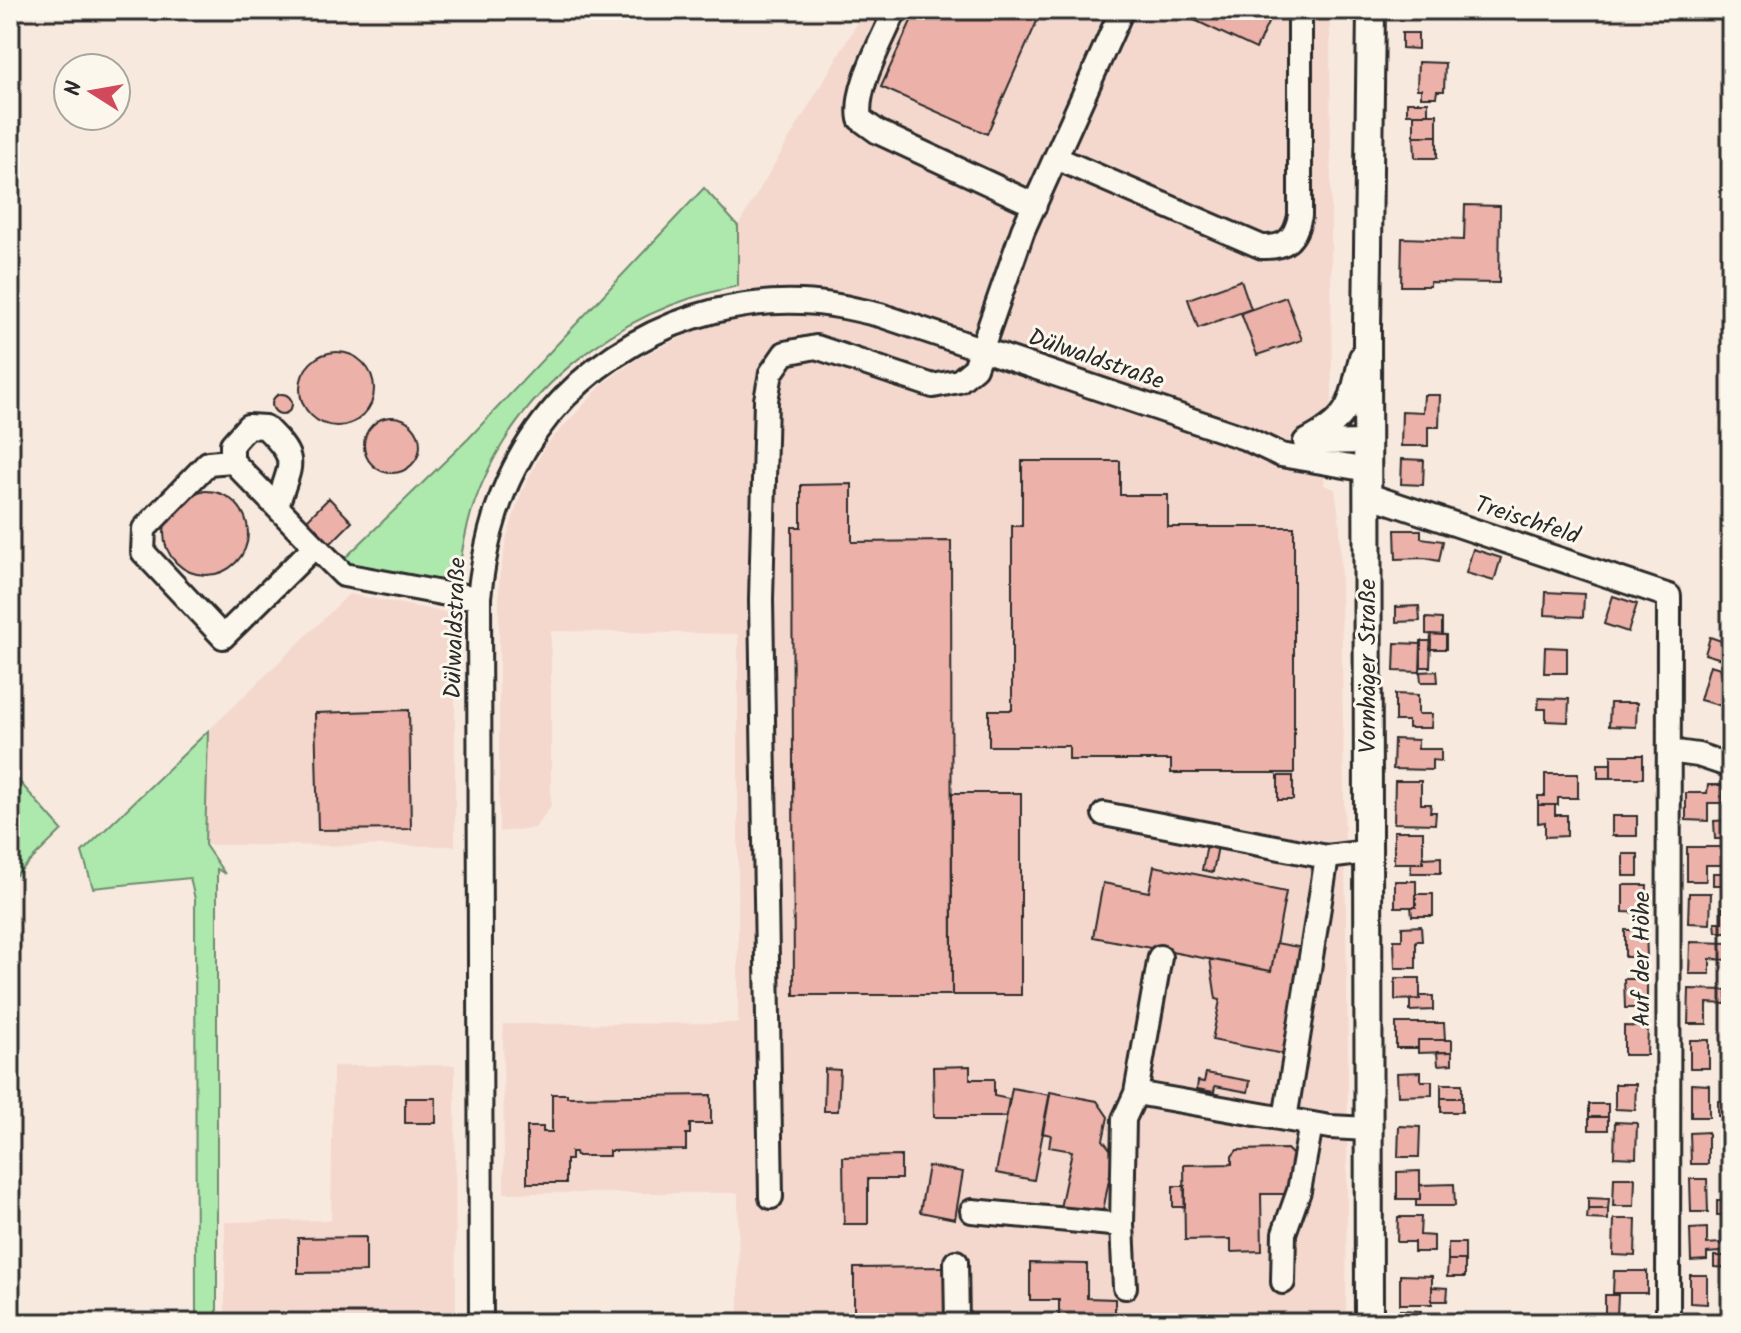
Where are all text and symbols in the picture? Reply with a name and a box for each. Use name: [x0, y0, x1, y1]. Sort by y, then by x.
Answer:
north arrow: [52, 52, 132, 132]
text: N: [56, 78, 93, 99]
street label: Dülwaldstraße: [1023, 319, 1170, 402]
street label: Treischfeld: [1469, 486, 1586, 557]
street label: Dülwaldstraße: [434, 556, 478, 699]
street label: Vornhäger Straße: [1349, 579, 1388, 753]
street label: Auf der Höhe: [1623, 891, 1662, 1027]

